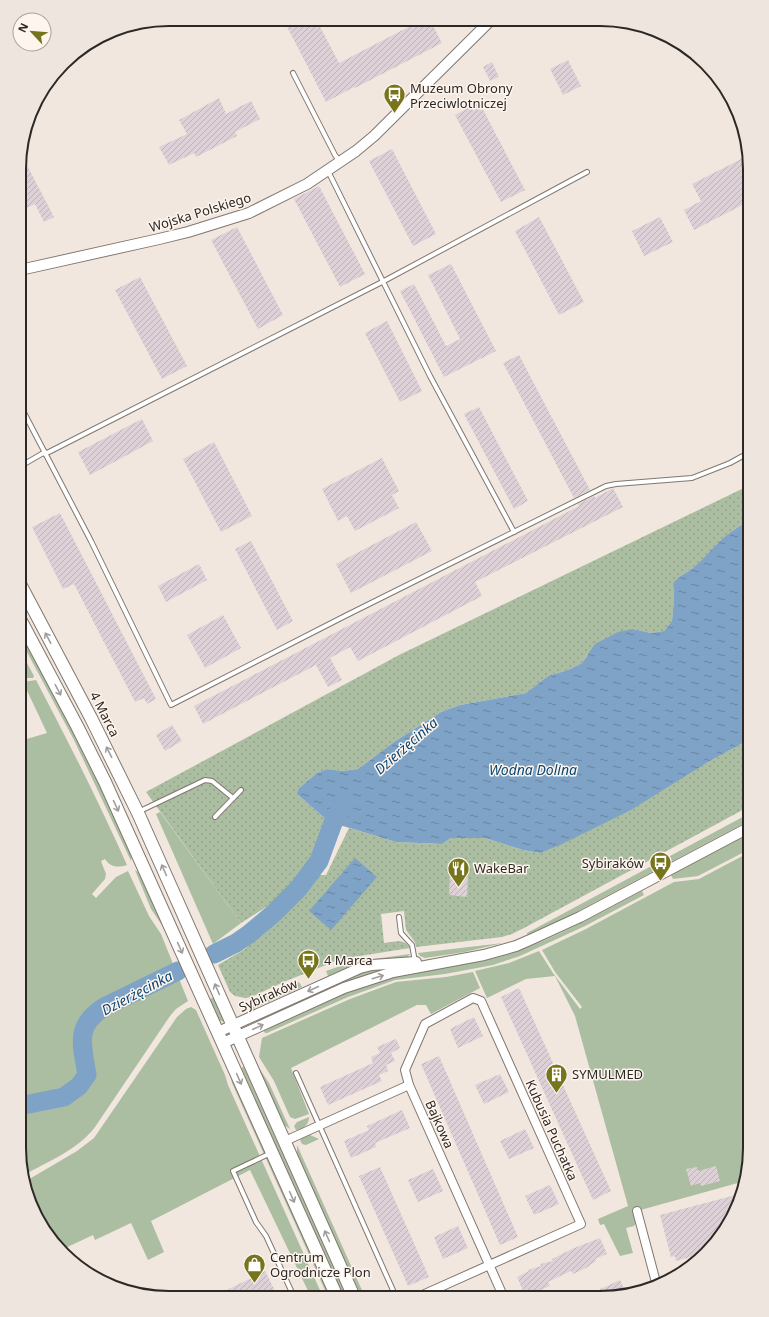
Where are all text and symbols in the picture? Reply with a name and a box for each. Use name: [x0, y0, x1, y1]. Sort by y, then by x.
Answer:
north arrow: [12, 12, 52, 52]
text: N: [14, 20, 31, 35]
place label: Muzeum Obrony Przeciwlotniczej: [410, 79, 513, 112]
bus stop icon: Muzeum Obrony Przeciwlotniczej: [382, 82, 408, 115]
street label: Wojska Polskiego: [147, 188, 253, 236]
one-way arrow: [44, 632, 52, 644]
one-way arrow: [55, 684, 62, 696]
street label: 4 Marca: [86, 688, 124, 740]
water label: Dzierżęcinka: [370, 713, 441, 778]
one-way arrow: [105, 747, 112, 759]
water label: Wodna Dolina: [489, 760, 577, 779]
one-way arrow: [113, 800, 120, 812]
bus stop icon: Sybiraków: [647, 850, 673, 883]
place label: Sybiraków: [582, 854, 645, 872]
restaurant icon: WakeBar: [446, 855, 472, 888]
place label: WakeBar: [474, 859, 529, 877]
one-way arrow: [160, 865, 167, 877]
one-way arrow: [177, 942, 184, 954]
bus stop icon: 4 Marca: [295, 947, 321, 980]
place label: 4 Marca: [324, 951, 373, 969]
water label: Dzierżęcinka: [98, 966, 176, 1019]
one-way arrow: [371, 973, 384, 980]
street label: Sybiraków: [236, 974, 301, 1016]
one-way arrow: [213, 983, 220, 995]
one-way arrow: [307, 986, 319, 993]
one-way arrow: [252, 1023, 264, 1030]
building icon: SYMULMED: [543, 1061, 569, 1094]
place label: SYMULMED: [572, 1065, 643, 1083]
one-way arrow: [235, 1072, 243, 1084]
street label: Kubusia Puchatka: [522, 1077, 582, 1183]
street label: Bajkowa: [421, 1097, 459, 1151]
one-way arrow: [289, 1191, 296, 1203]
one-way arrow: [323, 1231, 330, 1243]
place label: Centrum Ogrodnicze Plon: [270, 1248, 371, 1281]
shop icon: Centrum Ogrodnicze Plon: [242, 1251, 268, 1284]

